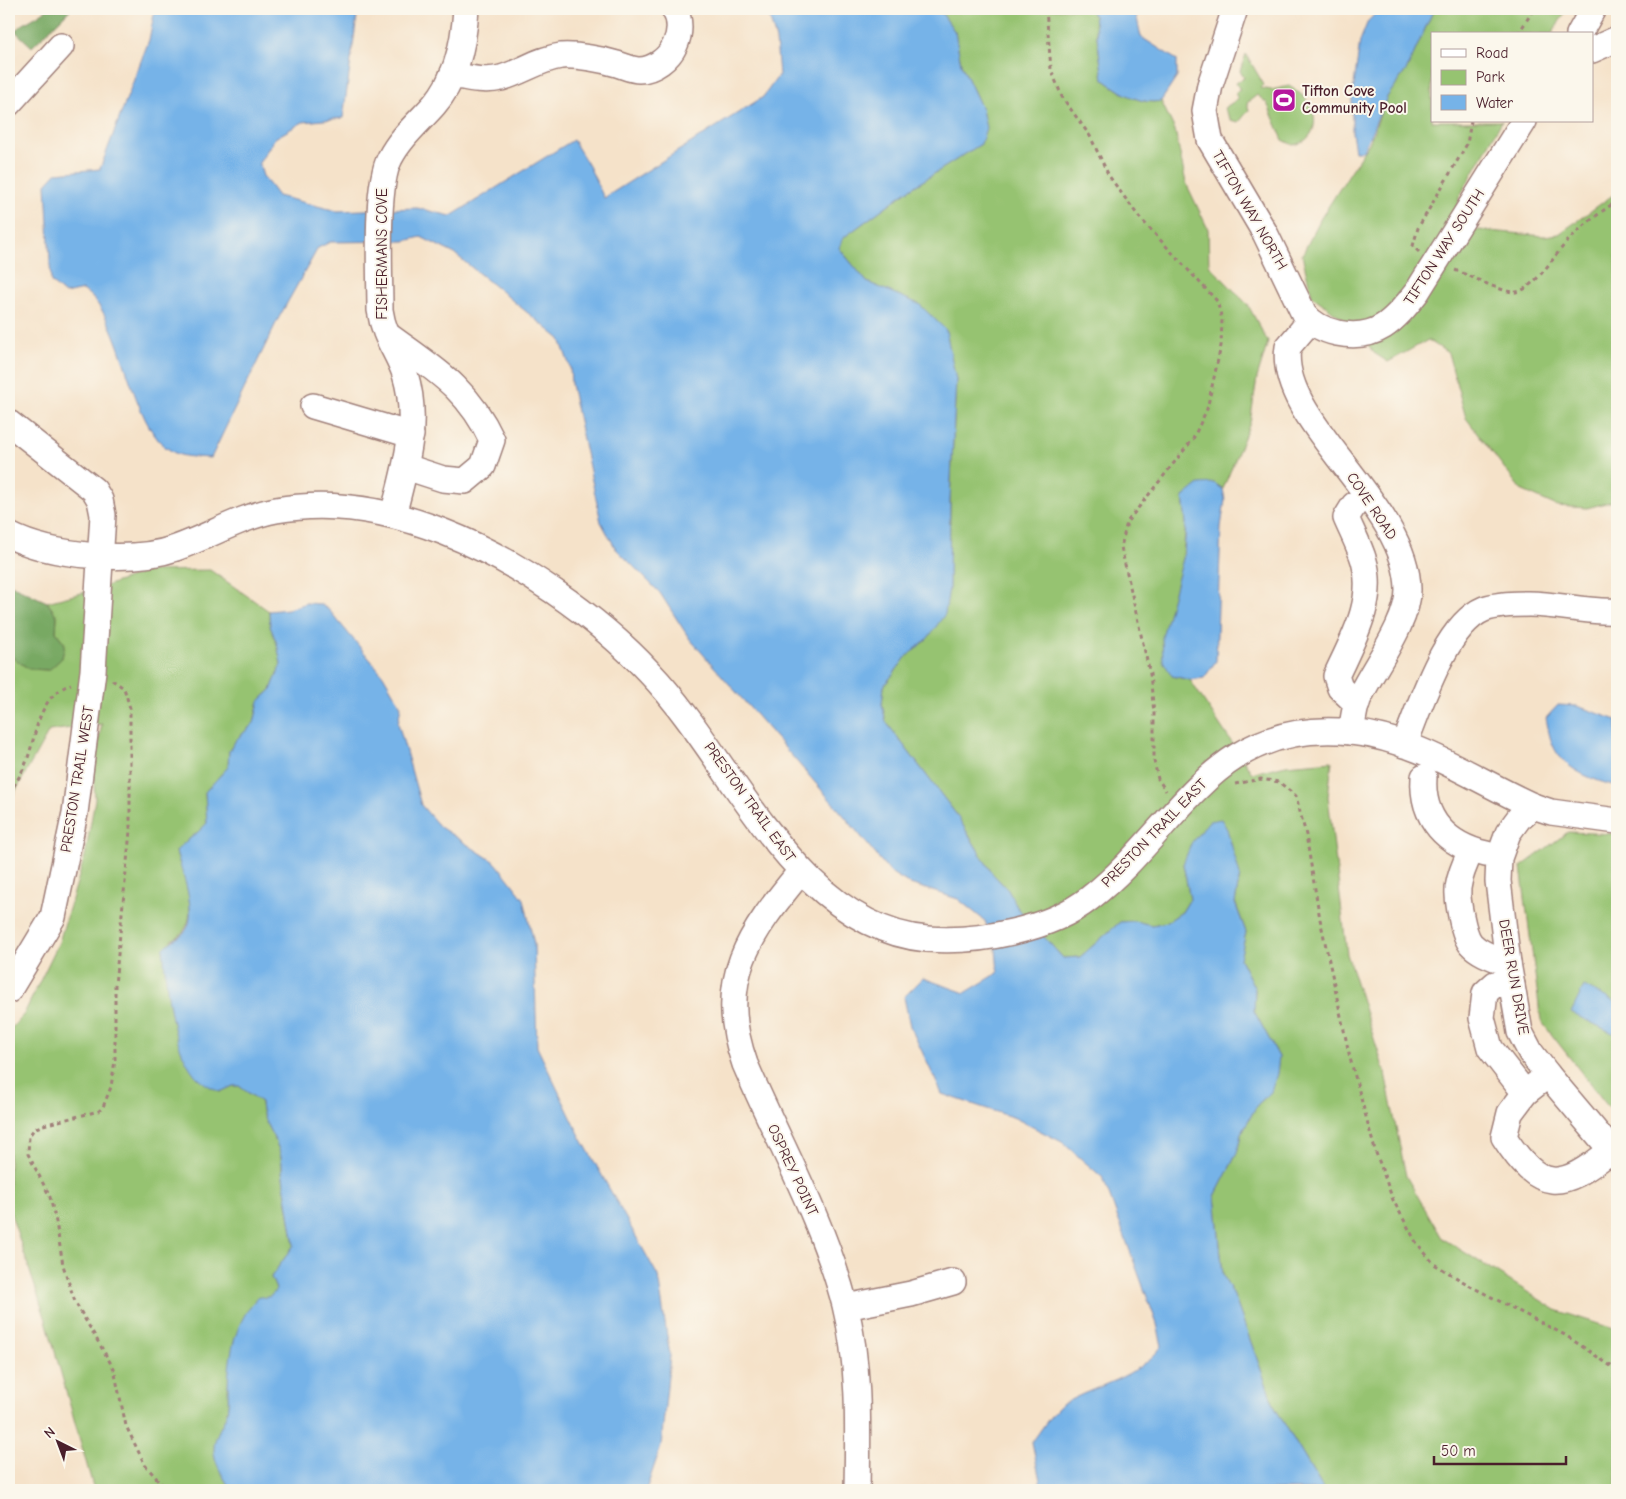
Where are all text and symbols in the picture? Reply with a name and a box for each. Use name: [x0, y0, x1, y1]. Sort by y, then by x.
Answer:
legend: [1431, 32, 1594, 122]
text: Road: [1476, 44, 1508, 62]
text: Park: [1476, 68, 1505, 86]
place label: Tifton Cove Community Pool: [1302, 82, 1407, 117]
sports icon: Tifton Cove Community Pool: [1271, 87, 1297, 113]
text: Water: [1476, 94, 1513, 112]
street label: TIFTON WAY NORTH: [1208, 147, 1292, 273]
street label: TIFTON WAY SOUTH: [1400, 186, 1488, 308]
street label: FISHERMANS COVE: [373, 188, 391, 320]
street label: COVE ROAD: [1343, 469, 1401, 543]
street label: PRESTON TRAIL WEST: [57, 704, 98, 854]
street label: PRESTON TRAIL EAST: [700, 738, 800, 866]
street label: PRESTON TRAIL EAST: [1098, 775, 1211, 891]
street label: DEER RUN DRIVE: [1495, 918, 1533, 1036]
street label: OSPREY POINT: [764, 1121, 822, 1219]
north arrow: [32, 1416, 82, 1466]
text: N: [41, 1423, 59, 1442]
scale bar: [1434, 1434, 1566, 1466]
text: 50 m: [1441, 1442, 1476, 1460]

